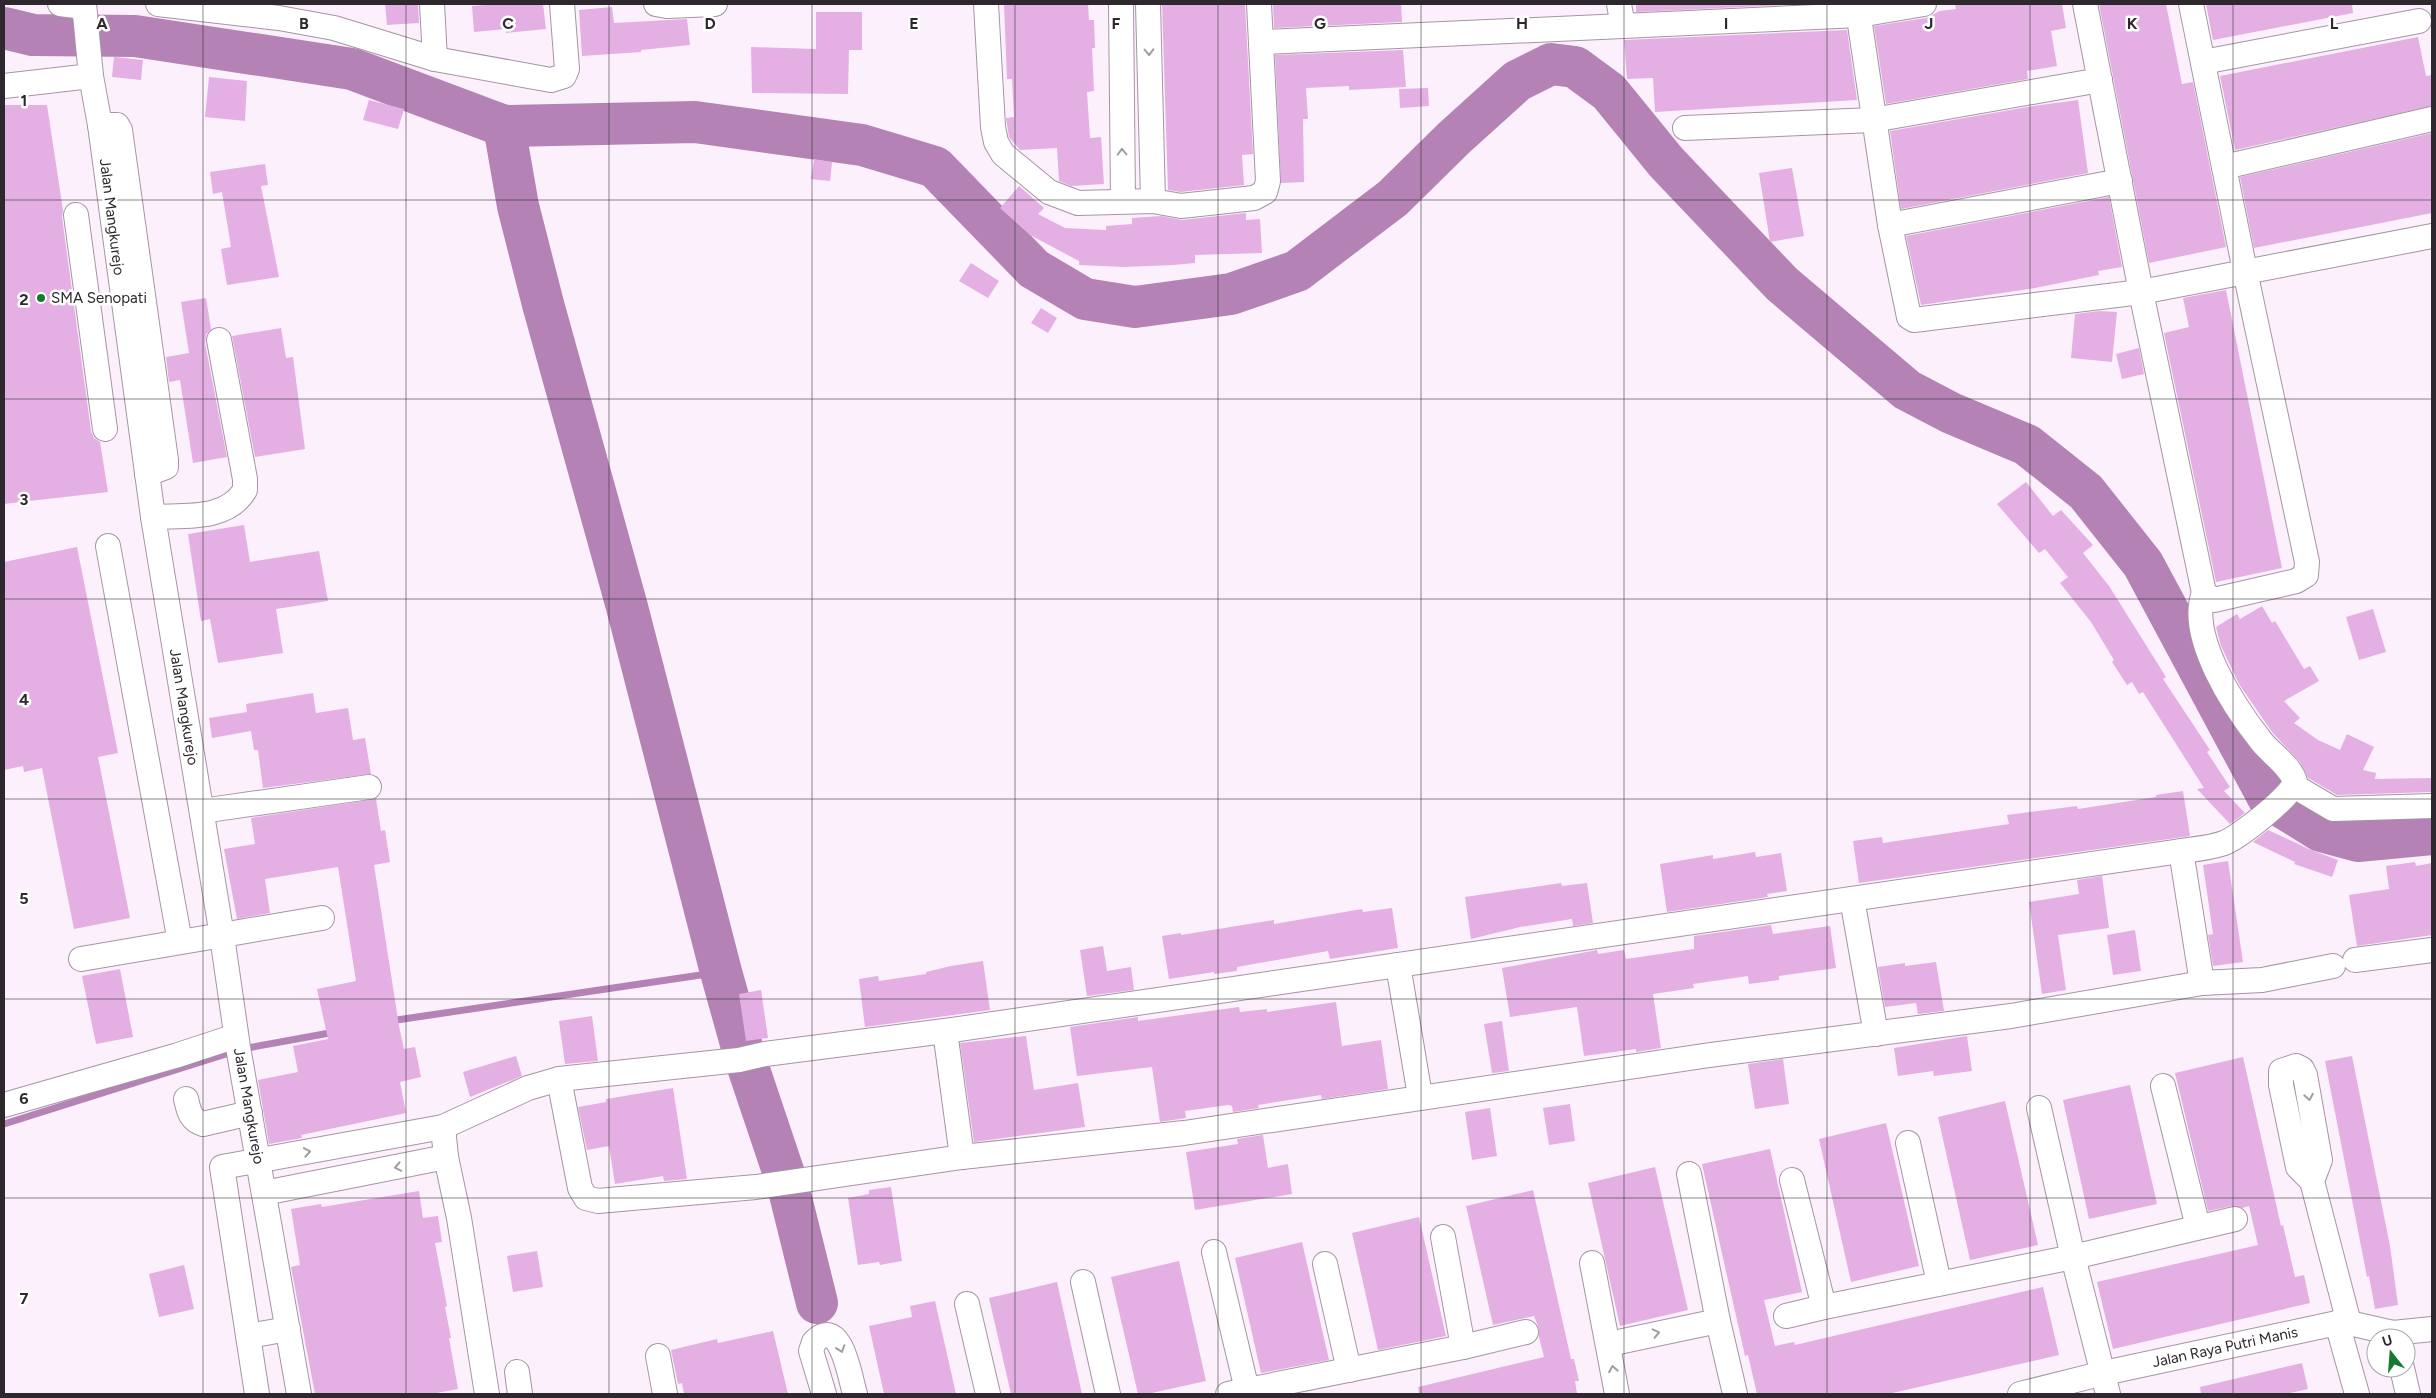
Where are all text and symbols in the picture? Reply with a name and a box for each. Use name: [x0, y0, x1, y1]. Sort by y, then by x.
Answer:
text: A: [96, 14, 108, 33]
text: B: [299, 14, 309, 33]
text: C: [502, 14, 514, 33]
text: D: [704, 14, 716, 33]
text: E: [909, 14, 919, 33]
text: F: [1112, 14, 1121, 33]
text: G: [1314, 14, 1326, 33]
text: H: [1516, 14, 1528, 33]
text: I: [1724, 14, 1728, 33]
text: J: [1925, 14, 1933, 33]
text: K: [2127, 14, 2138, 33]
text: L: [2330, 14, 2339, 33]
one-way arrow: [1144, 49, 1155, 57]
text: 1: [21, 91, 27, 110]
one-way arrow: [1117, 148, 1127, 156]
street label: Jalan Mangkurejo: [96, 158, 128, 277]
place label: SMA Senopati: [51, 289, 147, 307]
text: 2: [19, 290, 29, 309]
marker: SMA Senopati: [35, 292, 47, 304]
text: 3: [20, 490, 29, 509]
street label: Jalan Mangkurejo: [166, 648, 202, 767]
text: 4: [19, 690, 29, 709]
text: 5: [19, 889, 29, 908]
street label: Jalan Mangkurejo: [230, 1047, 268, 1166]
text: 6: [19, 1089, 29, 1108]
one-way arrow: [2304, 1093, 2314, 1101]
one-way arrow: [302, 1147, 311, 1157]
one-way arrow: [394, 1161, 403, 1171]
text: 7: [20, 1289, 29, 1308]
street label: Jalan Raya Putri Manis: [2151, 1323, 2300, 1371]
one-way arrow: [1652, 1328, 1661, 1339]
north arrow: [2366, 1328, 2416, 1378]
text: U: [2380, 1331, 2395, 1351]
one-way arrow: [835, 1344, 845, 1353]
one-way arrow: [1608, 1365, 1618, 1374]

